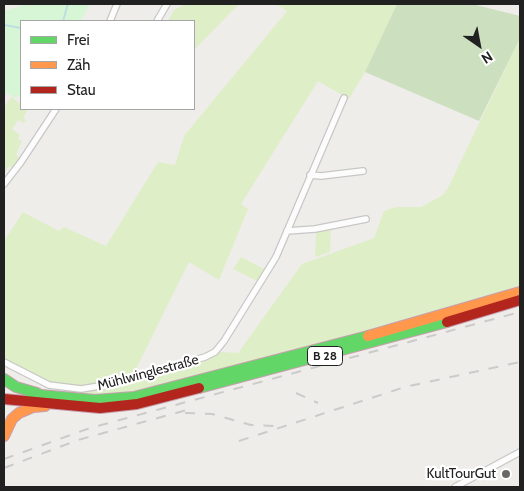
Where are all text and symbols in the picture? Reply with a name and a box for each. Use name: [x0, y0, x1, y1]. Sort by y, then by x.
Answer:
legend: [20, 20, 195, 110]
north arrow: [454, 20, 504, 70]
text: Frei: [67, 31, 90, 49]
text: N: [478, 47, 496, 68]
text: Zäh: [67, 56, 90, 74]
text: Stau: [67, 81, 96, 99]
road number: B 28: [308, 346, 342, 366]
street label: Mühlwinglestraße: [95, 351, 201, 395]
place label: KultTourGut: [427, 466, 496, 482]
marker: KultTourGut: [500, 468, 512, 480]

